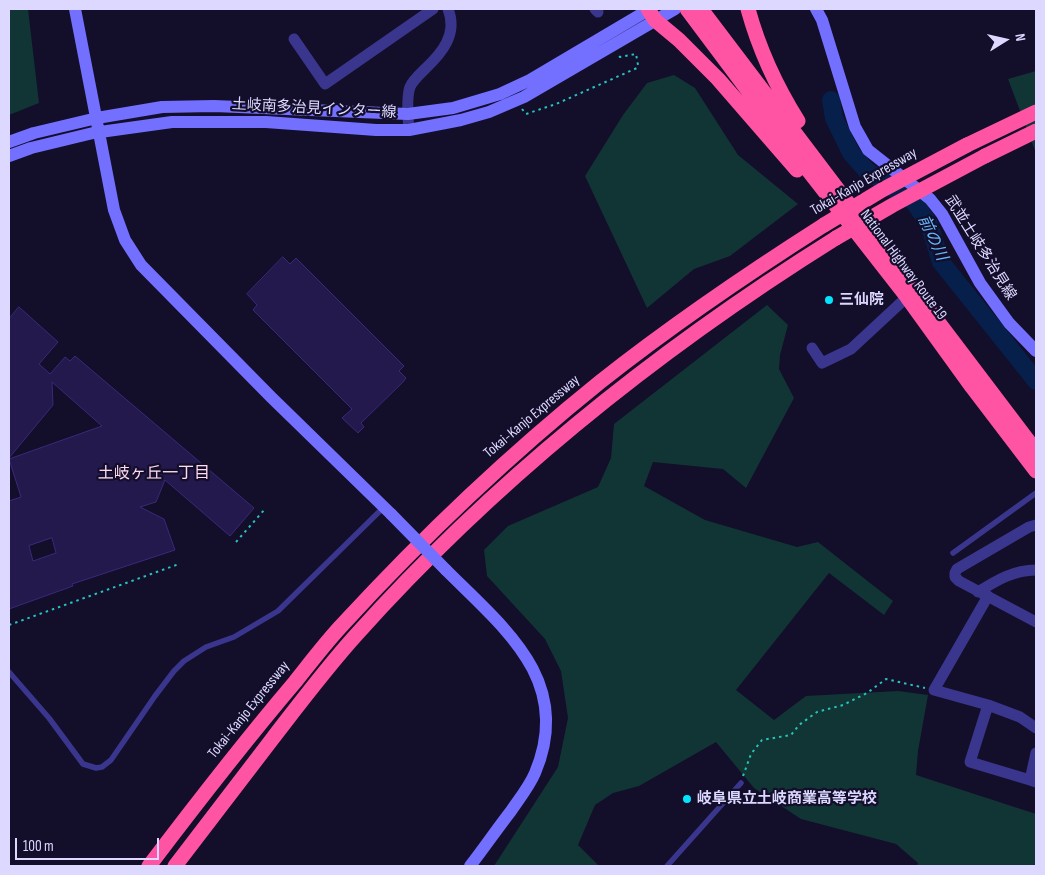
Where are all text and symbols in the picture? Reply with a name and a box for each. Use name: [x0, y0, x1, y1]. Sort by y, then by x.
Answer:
north arrow: [980, 15, 1030, 65]
text: N: [1011, 32, 1029, 42]
street label: 土岐南多治見インター線: [231, 96, 397, 122]
street label: Tokai-Kanjo Expressway: [808, 144, 920, 220]
street label: 武並土岐多治見線: [941, 192, 1019, 304]
street label: National Highway Route 19: [856, 206, 950, 324]
water label: 前の川: [913, 212, 951, 264]
place label: 三仙院: [839, 291, 884, 309]
marker: 三仙院: [823, 294, 835, 306]
street label: Tokai-Kanjo Expressway: [480, 372, 584, 462]
district label: 土岐ヶ丘一丁目: [98, 464, 210, 484]
street label: Tokai-Kanjo Expressway: [204, 658, 294, 762]
place label: 岐阜県立土岐商業高等学校: [697, 790, 877, 808]
marker: 岐阜県立土岐商業高等学校: [681, 793, 693, 805]
scale bar: [18, 828, 161, 860]
text: 100 m: [23, 837, 54, 856]

